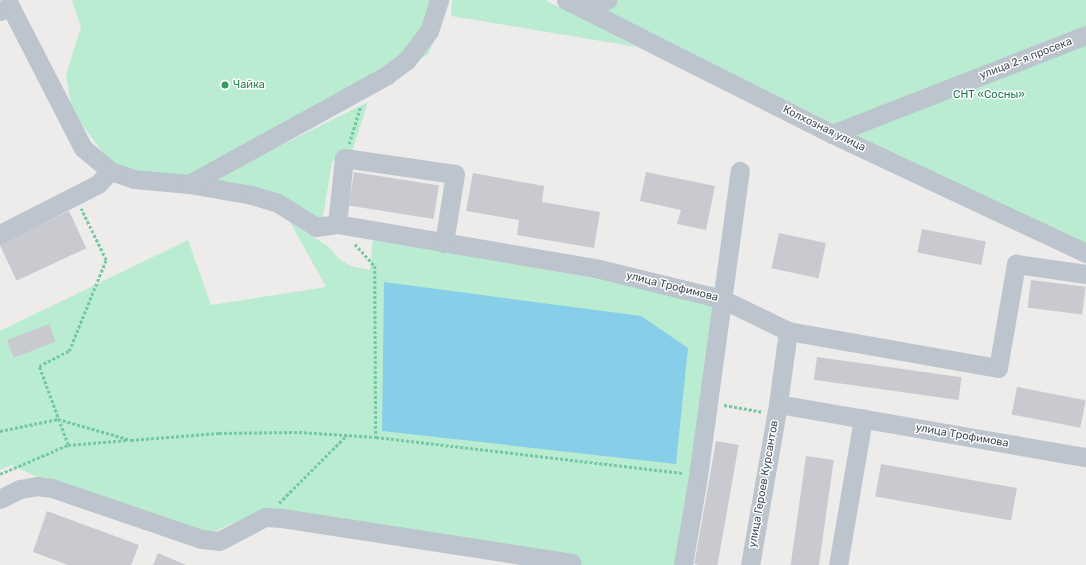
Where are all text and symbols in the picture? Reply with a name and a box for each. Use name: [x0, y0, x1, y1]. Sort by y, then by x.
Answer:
street label: улица 2-я просека: [978, 35, 1074, 83]
place label: Чайка: [233, 78, 265, 92]
marker: Чайка: [220, 80, 230, 90]
park label: СНТ «Сосны»: [953, 88, 1025, 102]
street label: Колхозная улица: [781, 103, 867, 155]
street label: улица Трофимова: [625, 269, 719, 305]
street label: улица Героев Курсантов: [746, 419, 782, 549]
street label: улица Трофимова: [914, 421, 1010, 451]

